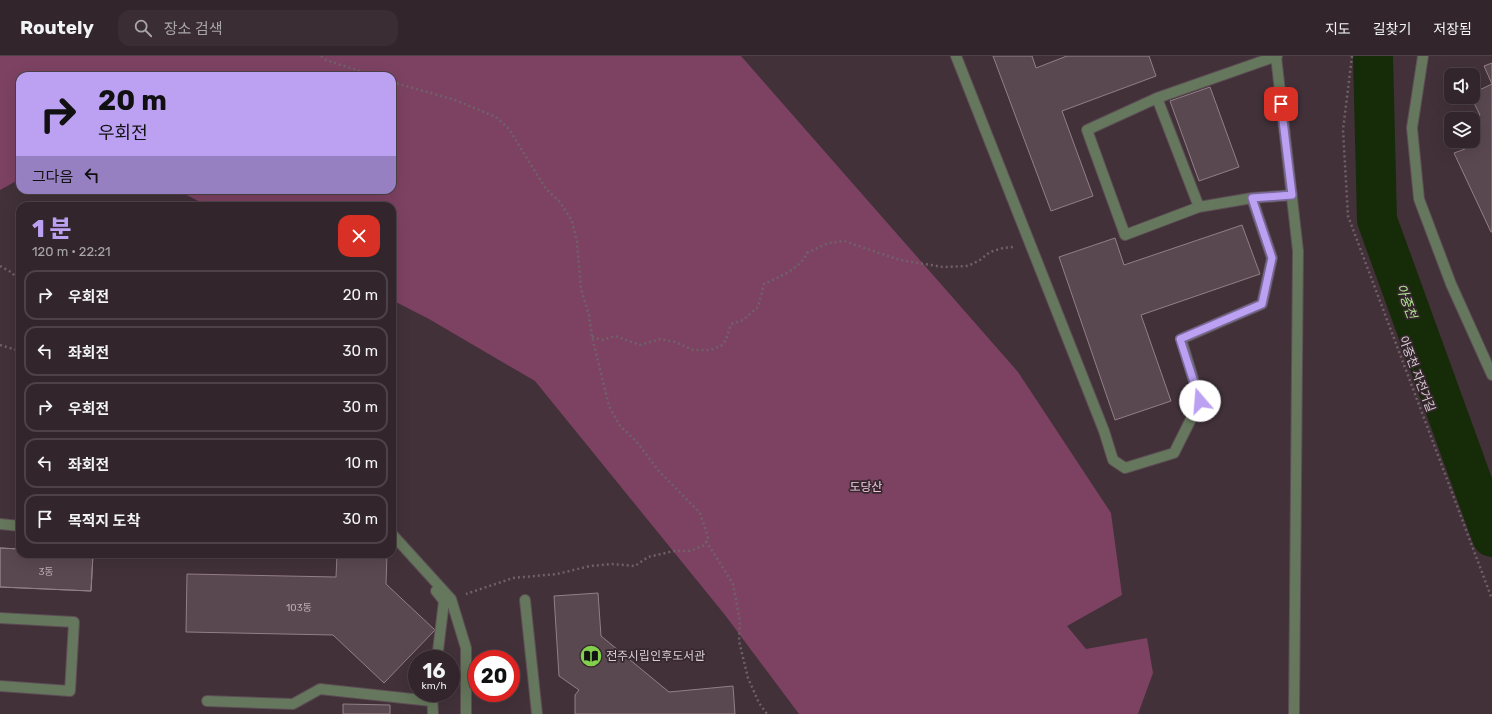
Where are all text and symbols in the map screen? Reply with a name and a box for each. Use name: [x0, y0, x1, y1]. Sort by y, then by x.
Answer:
search box: [118, 10, 398, 46]
text: Routely: [20, 16, 94, 39]
icon: search: [132, 17, 154, 39]
text: 장소 검색: [164, 20, 223, 38]
text: 지도: [1325, 21, 1351, 38]
text: 길찾기: [1373, 21, 1411, 38]
text: 저장됨: [1433, 21, 1472, 38]
map controls: [1444, 68, 1480, 148]
button: sound: [1444, 68, 1480, 104]
text: 20 m: [98, 84, 167, 117]
pin: [1264, 87, 1298, 121]
icon: right: [32, 88, 84, 140]
icon: arrive: [1270, 93, 1292, 115]
button: layers: [1444, 112, 1480, 148]
text: 우회전: [98, 122, 148, 144]
icon: left: [81, 164, 103, 186]
text: 그다음: [32, 168, 73, 186]
text: 1 분: [32, 215, 72, 243]
button: close: [338, 215, 380, 257]
text: 120 m · 22:21: [32, 244, 111, 259]
water label: 아중천: [1393, 282, 1420, 322]
icon: right: [34, 284, 56, 306]
text: 20 m: [343, 286, 378, 304]
text: 우회전: [68, 288, 109, 306]
street label: 아중천 자전거길: [1396, 334, 1438, 414]
icon: left: [34, 340, 56, 362]
text: 30 m: [342, 342, 378, 360]
text: 좌회전: [68, 344, 109, 362]
position arrow: [1179, 380, 1221, 422]
icon: right: [34, 396, 56, 418]
text: 30 m: [342, 398, 378, 416]
text: 우회전: [68, 400, 109, 418]
icon: left: [34, 452, 56, 474]
text: 10 m: [345, 454, 378, 472]
text: 좌회전: [68, 456, 109, 474]
park label: 도당산: [849, 480, 883, 494]
icon: arrive: [34, 508, 56, 530]
text: 30 m: [342, 510, 378, 528]
text: 목적지 도착: [68, 512, 140, 530]
house number: 3동: [38, 566, 54, 578]
house number: 103동: [286, 602, 312, 614]
library icon: 전주시립인후도서관: [578, 643, 604, 669]
place label: 전주시립인후도서관: [606, 649, 705, 663]
speed limit sign: 20: [468, 650, 520, 702]
text: 16: [423, 659, 445, 683]
text: km/h: [422, 680, 446, 692]

